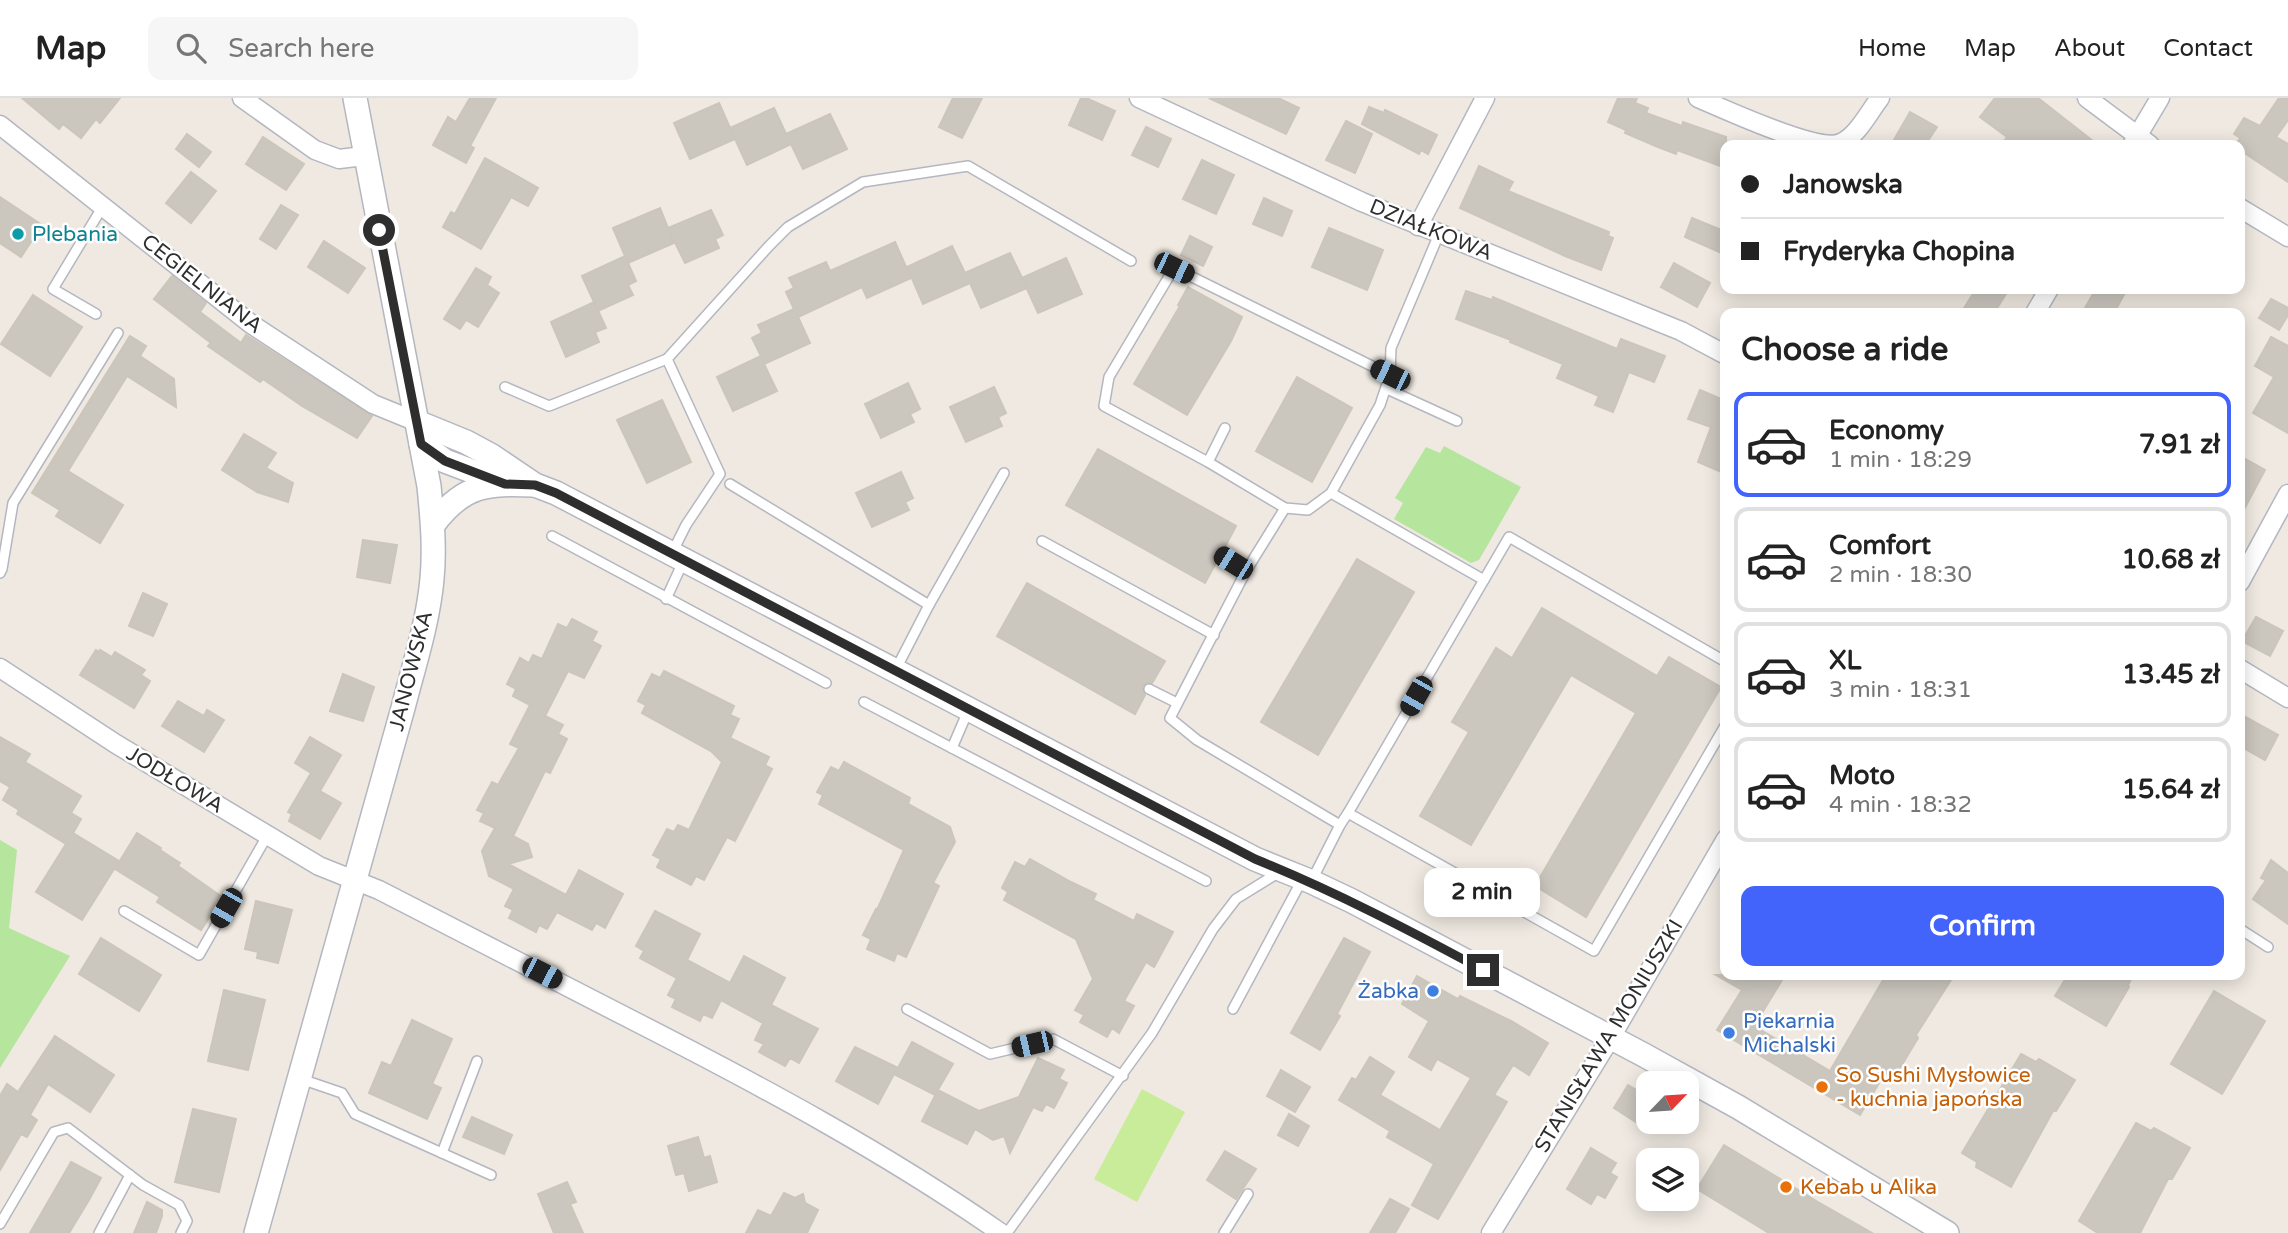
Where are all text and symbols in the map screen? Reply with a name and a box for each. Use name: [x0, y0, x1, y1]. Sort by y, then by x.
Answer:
search box: [148, 17, 638, 80]
text: Map: [35, 29, 106, 68]
icon: search: [172, 29, 210, 67]
text: Search here: [228, 33, 374, 64]
text: Home: [1858, 34, 1926, 63]
text: Map: [1964, 34, 2016, 63]
text: About: [2054, 34, 2125, 63]
text: Contact: [2163, 34, 2253, 63]
text: Janowska: [1783, 169, 1903, 200]
street label: DZIAŁKOWA: [1366, 194, 1496, 266]
route start: [363, 214, 395, 246]
place label: Plebania: [32, 222, 118, 247]
marker: Plebania: [10, 226, 26, 242]
street label: CEGIELNIANA: [137, 229, 267, 339]
text: Fryderyka Chopina: [1783, 236, 2015, 267]
car: [1151, 249, 1198, 287]
text: Choose a ride: [1741, 331, 1948, 369]
car: [1367, 356, 1414, 394]
icon: car: [1745, 413, 1808, 476]
text: Economy: [1829, 415, 1944, 446]
text: 7.91 zł: [2139, 429, 2220, 460]
text: 1 min · 18:29: [1829, 446, 1972, 474]
icon: car: [1745, 528, 1808, 591]
text: Comfort: [1829, 530, 1931, 561]
car: [1210, 543, 1257, 583]
text: 10.68 zł: [2121, 544, 2220, 575]
text: 2 min · 18:30: [1829, 561, 1972, 589]
street label: JANOWSKA: [384, 608, 438, 734]
icon: car: [1745, 643, 1808, 706]
text: XL: [1829, 645, 1861, 676]
text: 13.45 zł: [2122, 659, 2220, 690]
car: [1397, 673, 1436, 719]
text: 3 min · 18:31: [1829, 676, 1972, 704]
street label: JODŁOWA: [122, 741, 228, 819]
icon: car: [1745, 758, 1808, 821]
text: Moto: [1829, 760, 1895, 791]
text: 15.64 zł: [2122, 774, 2220, 805]
text: 4 min · 18:32: [1829, 791, 1972, 819]
callout: 2 min: [1425, 868, 1541, 918]
text: 2 min: [1451, 878, 1513, 906]
car: [207, 885, 246, 931]
button: Confirm: [1741, 886, 2224, 966]
street label: STANISŁAWA MONIUSZKI: [1529, 915, 1689, 1157]
car: [519, 954, 566, 992]
route end: [1467, 954, 1499, 986]
place label: Żabka: [1358, 979, 1419, 1004]
marker: Żabka: [1425, 983, 1441, 999]
place label: Piekarnia Michalski: [1743, 1009, 1836, 1058]
marker: Piekarnia Michalski: [1721, 1025, 1737, 1041]
car: [1010, 1029, 1055, 1059]
place label: So Sushi Mysłowice - kuchnia japońska: [1836, 1063, 2031, 1112]
north arrow: [1636, 1071, 1699, 1134]
map controls: [1636, 1071, 1699, 1211]
marker: So Sushi Mysłowice - kuchnia japońska: [1814, 1079, 1830, 1095]
button: layers: [1636, 1148, 1699, 1211]
place label: Kebab u Alika: [1800, 1175, 1937, 1200]
marker: Kebab u Alika: [1778, 1179, 1794, 1195]

